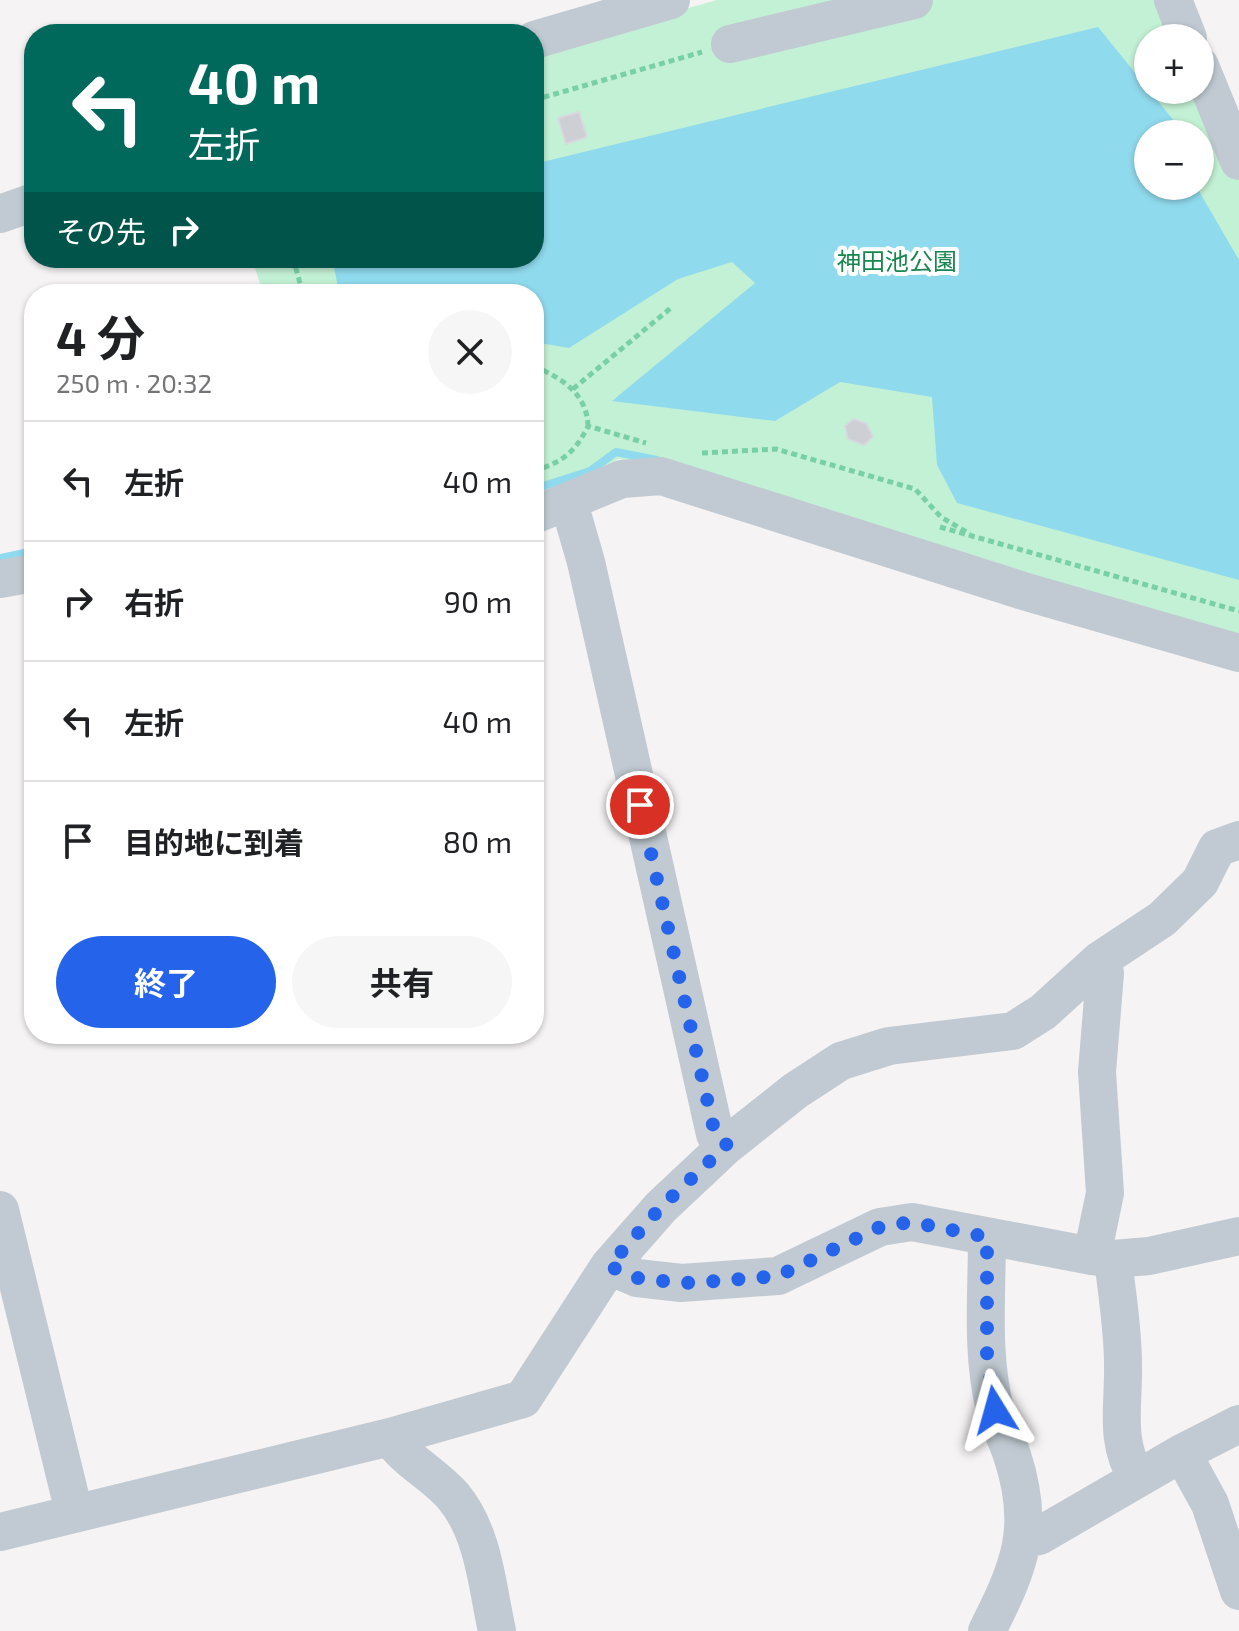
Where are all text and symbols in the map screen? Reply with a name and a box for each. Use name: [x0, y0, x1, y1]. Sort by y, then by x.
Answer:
map controls: [1134, 24, 1214, 200]
button: +: [1134, 24, 1214, 104]
text: 40 m: [188, 48, 320, 115]
icon: left: [56, 56, 160, 160]
button: −: [1134, 120, 1214, 200]
text: 左折: [188, 122, 260, 165]
icon: right: [162, 208, 206, 252]
text: その先: [56, 213, 146, 249]
park label: 神田池公園: [837, 246, 957, 275]
text: 4 分: [56, 308, 145, 366]
button: close: [428, 310, 512, 394]
text: 250 m · 20:32: [56, 367, 212, 398]
icon: left: [56, 459, 100, 503]
text: 40 m: [442, 463, 512, 499]
text: 左折: [124, 464, 184, 500]
icon: right: [56, 579, 100, 623]
text: 90 m: [444, 583, 512, 619]
text: 右折: [124, 584, 184, 620]
icon: left: [56, 699, 100, 743]
text: 40 m: [442, 703, 512, 739]
text: 左折: [124, 704, 184, 740]
pin: [606, 771, 674, 839]
icon: arrive: [618, 783, 662, 827]
icon: arrive: [56, 819, 100, 863]
text: 80 m: [443, 823, 512, 859]
text: 目的地に到着: [124, 824, 304, 860]
button: 終了: [56, 936, 276, 1028]
button: 共有: [292, 936, 512, 1028]
position arrow: [953, 1368, 1037, 1452]

